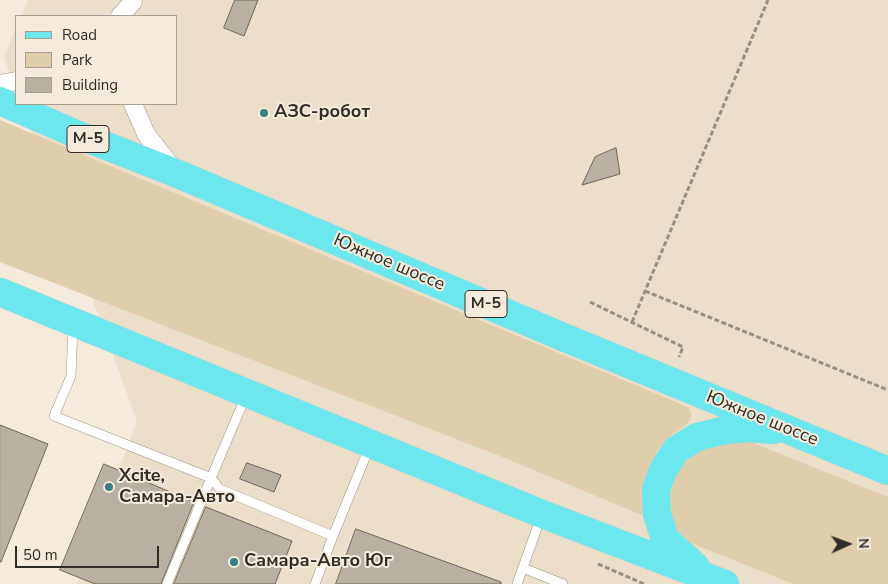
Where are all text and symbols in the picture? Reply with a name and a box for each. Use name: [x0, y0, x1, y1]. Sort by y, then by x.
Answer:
legend: [15, 15, 178, 105]
text: Road: [62, 25, 97, 45]
text: Park: [62, 50, 92, 70]
text: Building: [62, 75, 118, 95]
place label: АЗС-робот: [274, 102, 370, 124]
marker: АЗС-робот: [258, 107, 270, 119]
road number: М-5: [67, 126, 109, 152]
street label: Южное шоссе: [330, 230, 448, 296]
road number: М-5: [465, 290, 507, 318]
street label: Южное шоссе: [703, 387, 821, 451]
place label: Xcite, Самара-Авто: [119, 466, 235, 508]
marker: Xcite, Самара-Авто: [103, 481, 115, 493]
north arrow: [823, 519, 873, 569]
scale bar: [18, 536, 161, 568]
text: N: [854, 538, 873, 549]
text: 50 m: [23, 545, 58, 565]
place label: Самара-Авто Юг: [244, 551, 392, 573]
marker: Самара-Авто Юг: [228, 556, 240, 568]

